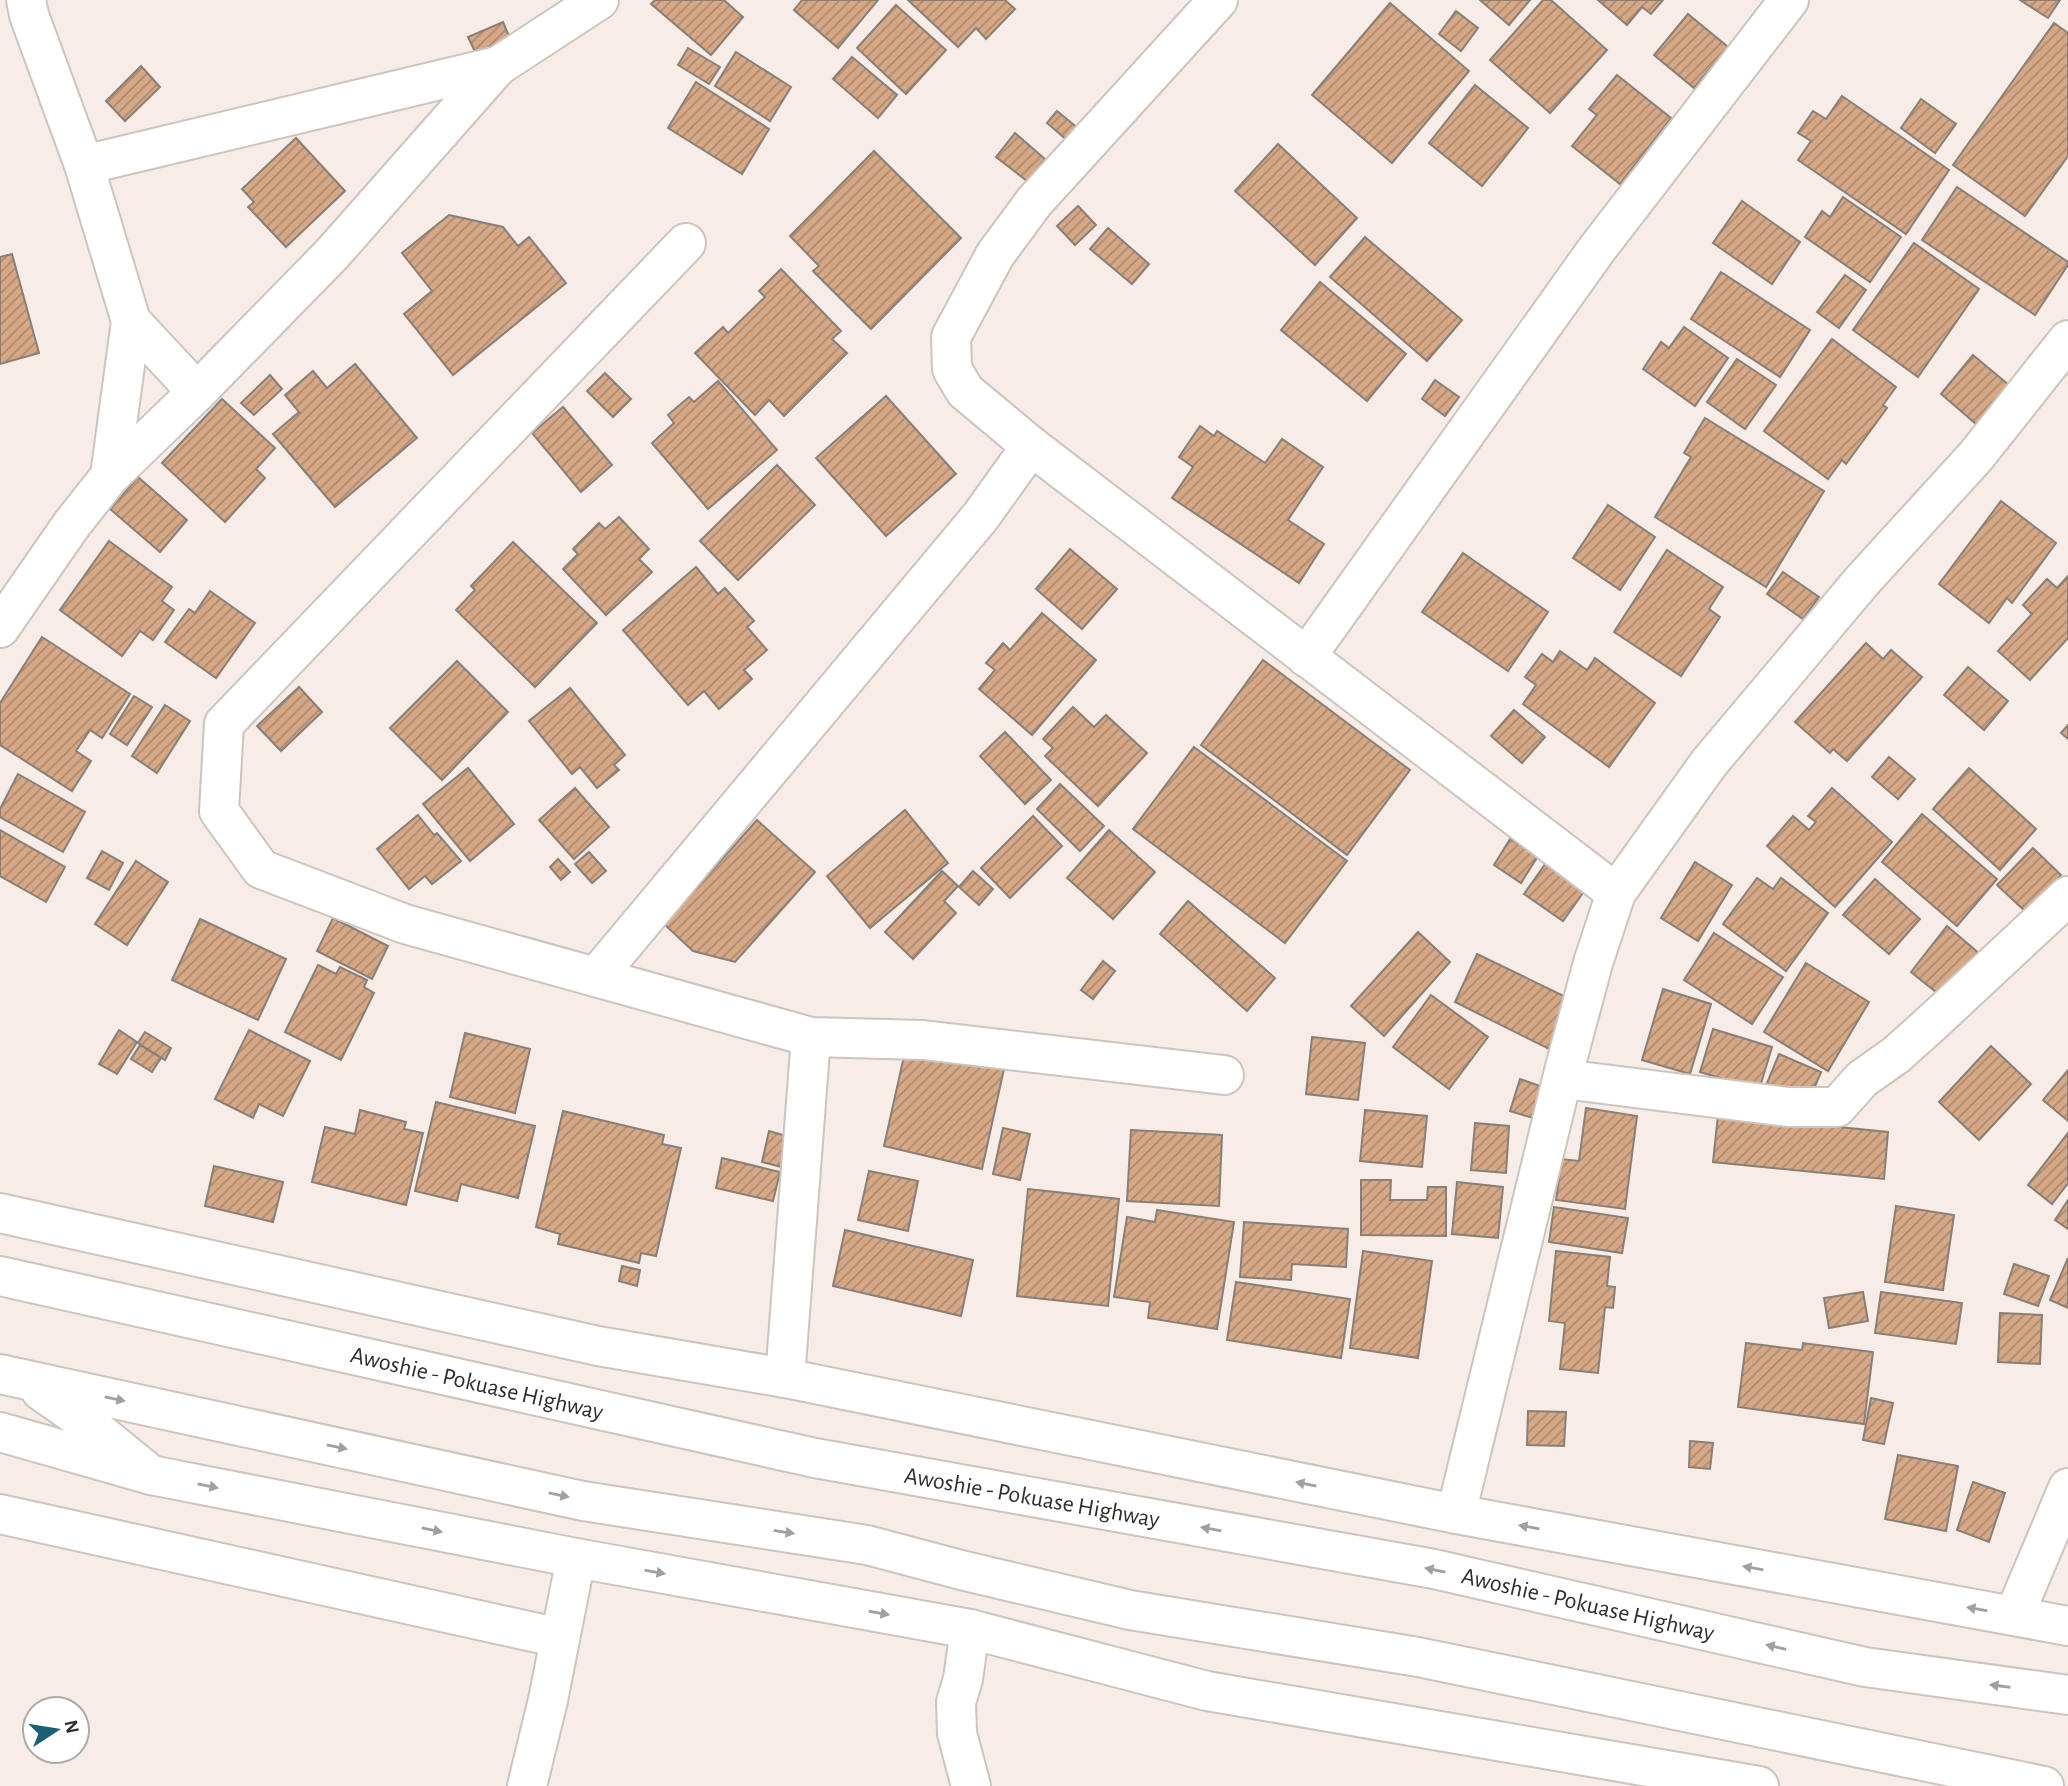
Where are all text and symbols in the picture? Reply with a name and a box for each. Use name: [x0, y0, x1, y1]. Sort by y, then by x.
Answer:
street label: Awoshie - Pokuase Highway: [348, 1343, 606, 1425]
one-way arrow: [104, 1394, 126, 1405]
one-way arrow: [326, 1442, 348, 1453]
street label: Awoshie - Pokuase Highway: [902, 1464, 1161, 1532]
one-way arrow: [1295, 1478, 1317, 1489]
one-way arrow: [197, 1480, 219, 1491]
one-way arrow: [548, 1490, 570, 1501]
one-way arrow: [1518, 1522, 1540, 1533]
one-way arrow: [1200, 1523, 1222, 1534]
one-way arrow: [421, 1524, 443, 1535]
one-way arrow: [773, 1527, 795, 1538]
one-way arrow: [1742, 1562, 1764, 1573]
one-way arrow: [1424, 1564, 1446, 1575]
street label: Awoshie - Pokuase Highway: [1459, 1564, 1717, 1646]
one-way arrow: [644, 1567, 666, 1578]
one-way arrow: [1966, 1603, 1988, 1614]
one-way arrow: [868, 1608, 890, 1619]
one-way arrow: [1765, 1641, 1787, 1652]
one-way arrow: [1989, 1680, 2011, 1691]
north arrow: [21, 1695, 91, 1765]
text: N: [60, 1718, 82, 1735]

